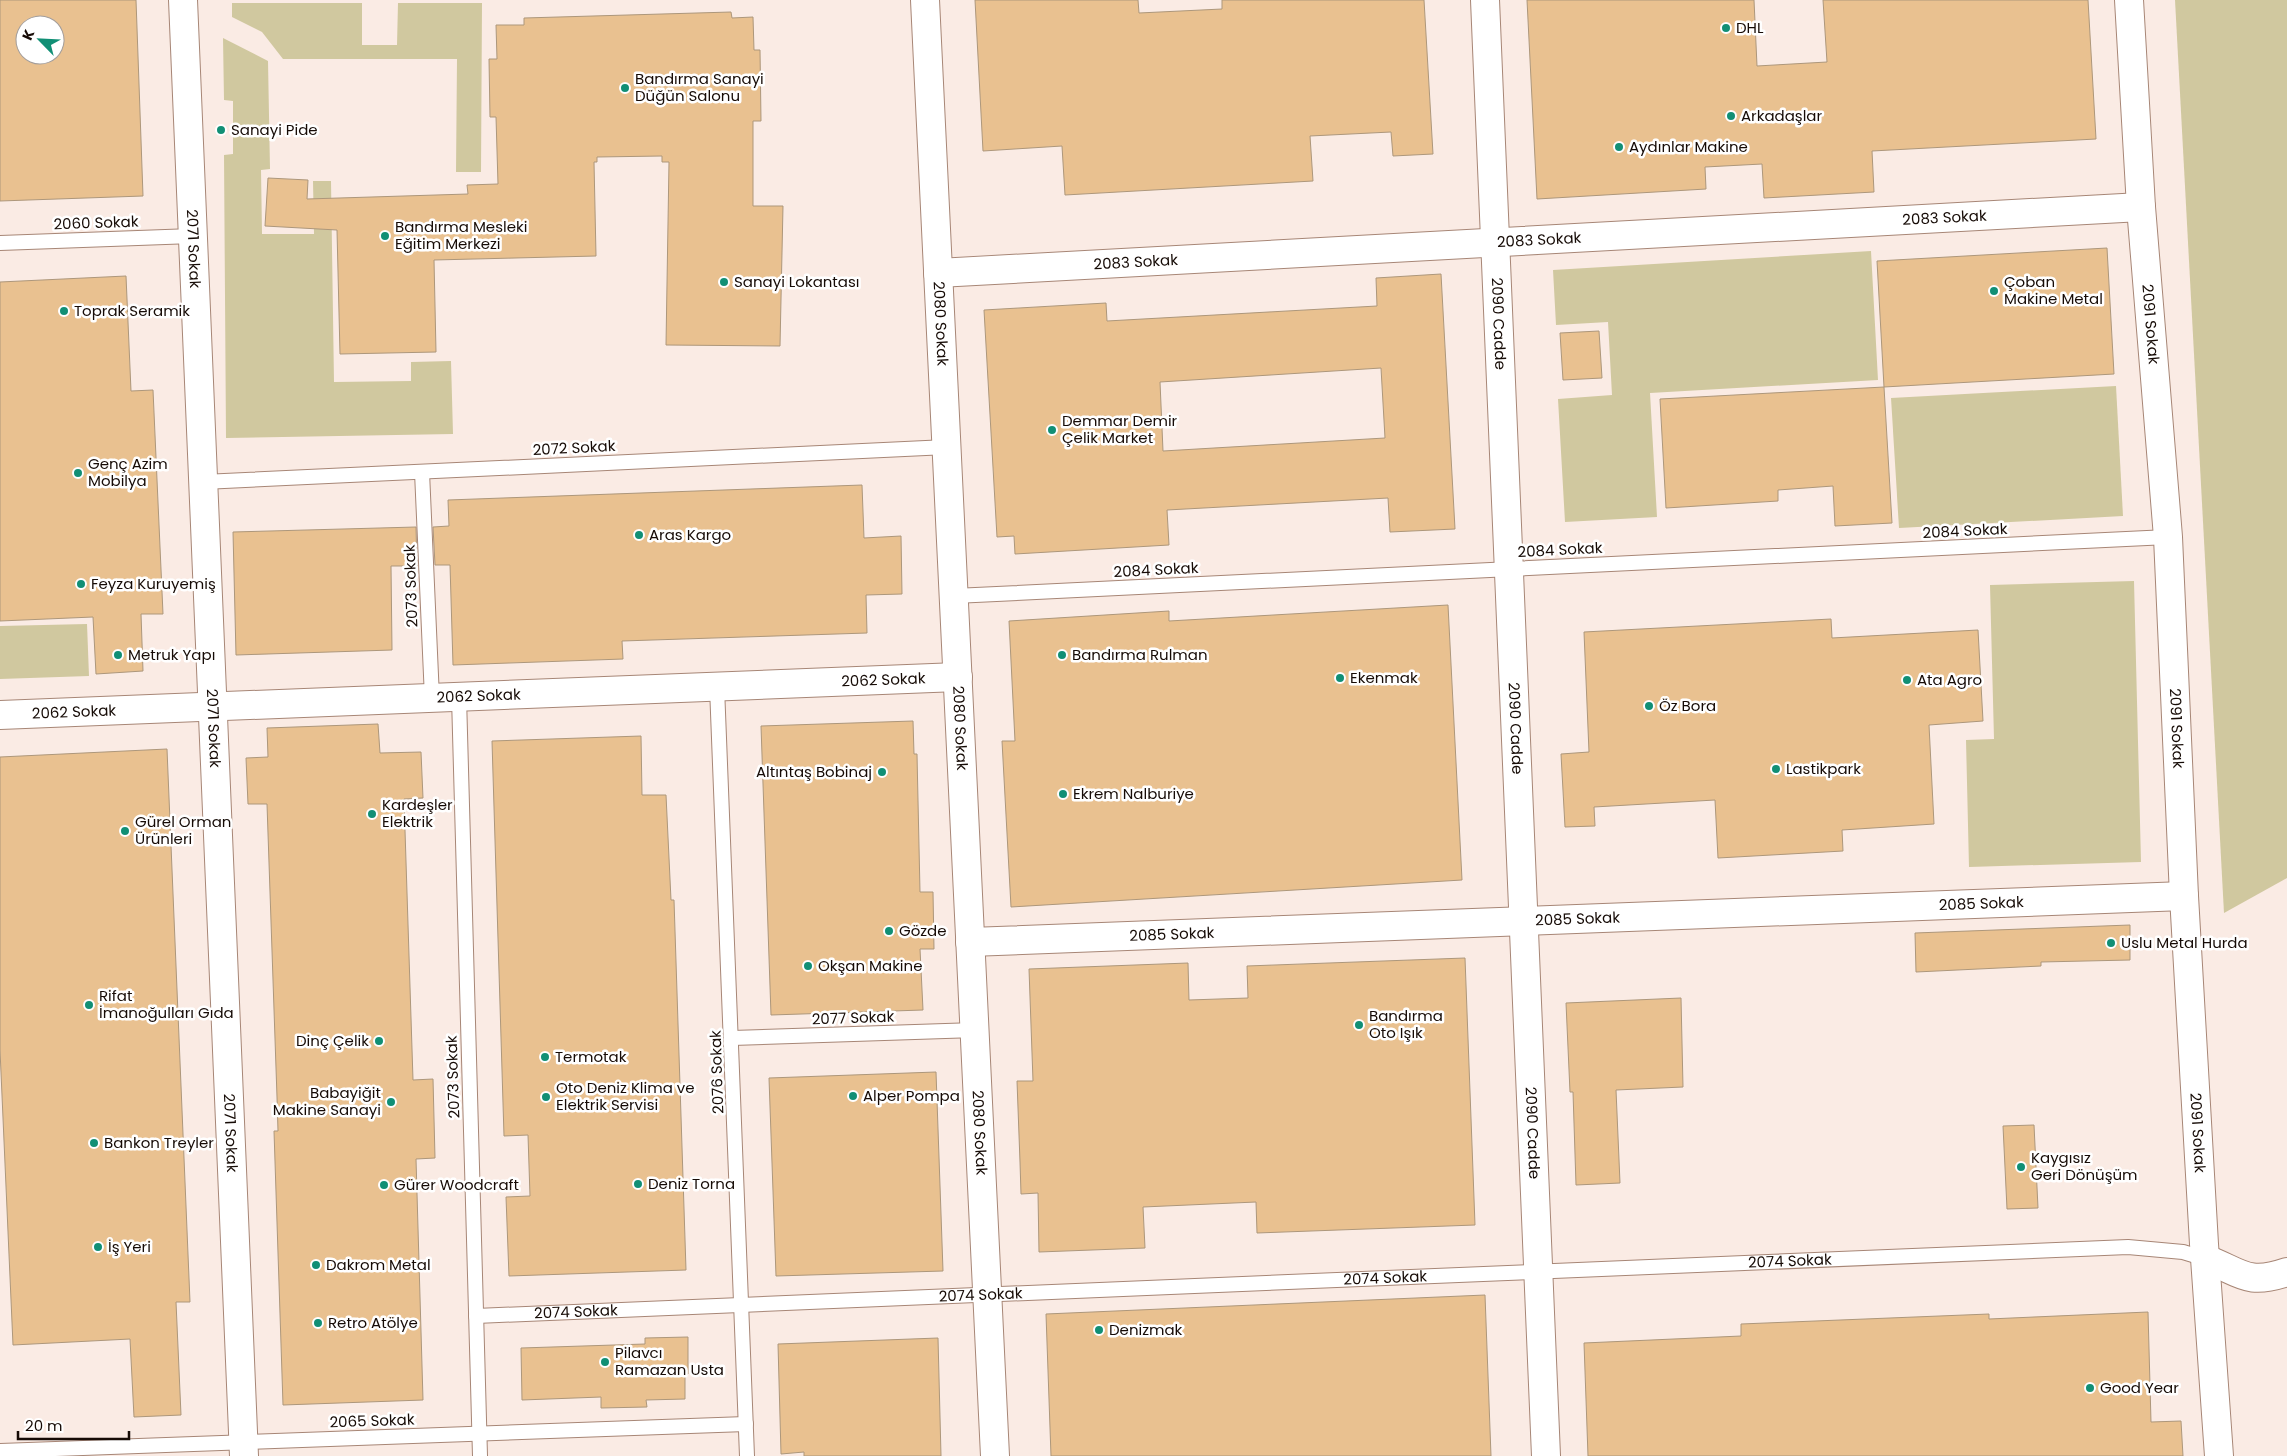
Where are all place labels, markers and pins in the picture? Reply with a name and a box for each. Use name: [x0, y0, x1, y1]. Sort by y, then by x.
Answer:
place label: DHL: [1736, 17, 1764, 38]
marker: DHL: [1720, 22, 1732, 34]
place label: Bandırma Sanayi Düğün Salonu: [635, 68, 764, 106]
marker: Bandırma Sanayi Düğün Salonu: [619, 82, 631, 94]
place label: Arkadaşlar: [1741, 105, 1823, 126]
marker: Arkadaşlar: [1725, 110, 1737, 122]
place label: Sanayi Pide: [231, 119, 318, 140]
marker: Sanayi Pide: [215, 124, 227, 136]
place label: Aydınlar Makine: [1629, 136, 1748, 157]
marker: Aydınlar Makine: [1613, 141, 1625, 153]
place label: Bandırma Mesleki Eğitim Merkezi: [395, 216, 527, 254]
marker: Bandırma Mesleki Eğitim Merkezi: [379, 230, 391, 242]
place label: Sanayi Lokantası: [734, 271, 860, 292]
place label: Çoban Makine Metal: [2004, 271, 2103, 309]
marker: Sanayi Lokantası: [718, 276, 730, 288]
marker: Çoban Makine Metal: [1988, 285, 2000, 297]
place label: Toprak Seramik: [74, 300, 190, 321]
marker: Toprak Seramik: [58, 305, 70, 317]
place label: Demmar Demir Çelik Market: [1062, 410, 1178, 448]
marker: Demmar Demir Çelik Market: [1046, 424, 1058, 436]
place label: Genç Azim Mobilya: [88, 453, 168, 491]
marker: Genç Azim Mobilya: [72, 467, 84, 479]
place label: Aras Kargo: [649, 524, 731, 545]
marker: Aras Kargo: [633, 529, 645, 541]
place label: Feyza Kuruyemiş: [91, 573, 216, 594]
marker: Feyza Kuruyemiş: [75, 578, 87, 590]
place label: Metruk Yapı: [128, 644, 215, 665]
place label: Bandırma Rulman: [1072, 644, 1208, 665]
marker: Metruk Yapı: [112, 649, 124, 661]
marker: Bandırma Rulman: [1056, 649, 1068, 661]
place label: Ekenmak: [1350, 667, 1418, 688]
place label: Ata Agro: [1917, 669, 1982, 690]
marker: Ekenmak: [1334, 672, 1346, 684]
marker: Ata Agro: [1901, 674, 1913, 686]
place label: Öz Bora: [1659, 695, 1716, 716]
marker: Öz Bora: [1643, 700, 1655, 712]
place label: Lastikpark: [1786, 758, 1861, 779]
place label: Altıntaş Bobinaj: [756, 761, 872, 782]
marker: Lastikpark: [1770, 763, 1782, 775]
marker: Altıntaş Bobinaj: [876, 766, 888, 778]
place label: Ekrem Nalburiye: [1073, 783, 1194, 804]
marker: Ekrem Nalburiye: [1057, 788, 1069, 800]
place label: Kardeşler Elektrik: [382, 794, 453, 832]
marker: Kardeşler Elektrik: [366, 808, 378, 820]
place label: Gürel Orman Ürünleri: [135, 811, 231, 849]
marker: Gürel Orman Ürünleri: [119, 825, 131, 837]
place label: Gözde: [899, 920, 947, 941]
marker: Gözde: [883, 925, 895, 937]
place label: Uslu Metal Hurda: [2121, 932, 2248, 953]
marker: Uslu Metal Hurda: [2105, 937, 2117, 949]
place label: Okşan Makine: [818, 955, 922, 976]
marker: Okşan Makine: [802, 960, 814, 972]
place label: Rifat İmanoğulları Gıda: [99, 985, 234, 1023]
marker: Rifat İmanoğulları Gıda: [83, 999, 95, 1011]
place label: Bandırma Oto Işık: [1369, 1005, 1443, 1043]
marker: Bandırma Oto Işık: [1353, 1019, 1365, 1031]
place label: Dinç Çelik: [296, 1030, 369, 1051]
marker: Dinç Çelik: [373, 1035, 385, 1047]
place label: Termotak: [555, 1046, 627, 1067]
marker: Termotak: [539, 1051, 551, 1063]
place label: Oto Deniz Klima ve Elektrik Servisi: [556, 1077, 695, 1115]
place label: Babayiğit Makine Sanayi: [273, 1082, 381, 1120]
place label: Alper Pompa: [863, 1085, 960, 1106]
marker: Alper Pompa: [847, 1090, 859, 1102]
marker: Oto Deniz Klima ve Elektrik Servisi: [540, 1091, 552, 1103]
marker: Babayiğit Makine Sanayi: [385, 1096, 397, 1108]
place label: Bankon Treyler: [104, 1132, 214, 1153]
marker: Bankon Treyler: [88, 1137, 100, 1149]
place label: Kaygısız Geri Dönüşüm: [2031, 1147, 2138, 1185]
marker: Kaygısız Geri Dönüşüm: [2015, 1161, 2027, 1173]
place label: Deniz Torna: [648, 1173, 735, 1194]
place label: Gürer Woodcraft: [394, 1174, 519, 1195]
marker: Deniz Torna: [632, 1178, 644, 1190]
marker: Gürer Woodcraft: [378, 1179, 390, 1191]
place label: İş Yeri: [108, 1236, 151, 1257]
marker: İş Yeri: [92, 1241, 104, 1253]
place label: Dakrom Metal: [326, 1254, 431, 1275]
marker: Dakrom Metal: [310, 1259, 322, 1271]
place label: Retro Atölye: [328, 1312, 418, 1333]
marker: Retro Atölye: [312, 1317, 324, 1329]
place label: Denizmak: [1109, 1319, 1183, 1340]
marker: Denizmak: [1093, 1324, 1105, 1336]
place label: Pilavcı Ramazan Usta: [615, 1342, 724, 1380]
marker: Pilavcı Ramazan Usta: [599, 1356, 611, 1368]
place label: Good Year: [2100, 1377, 2179, 1398]
marker: Good Year: [2084, 1382, 2096, 1394]

